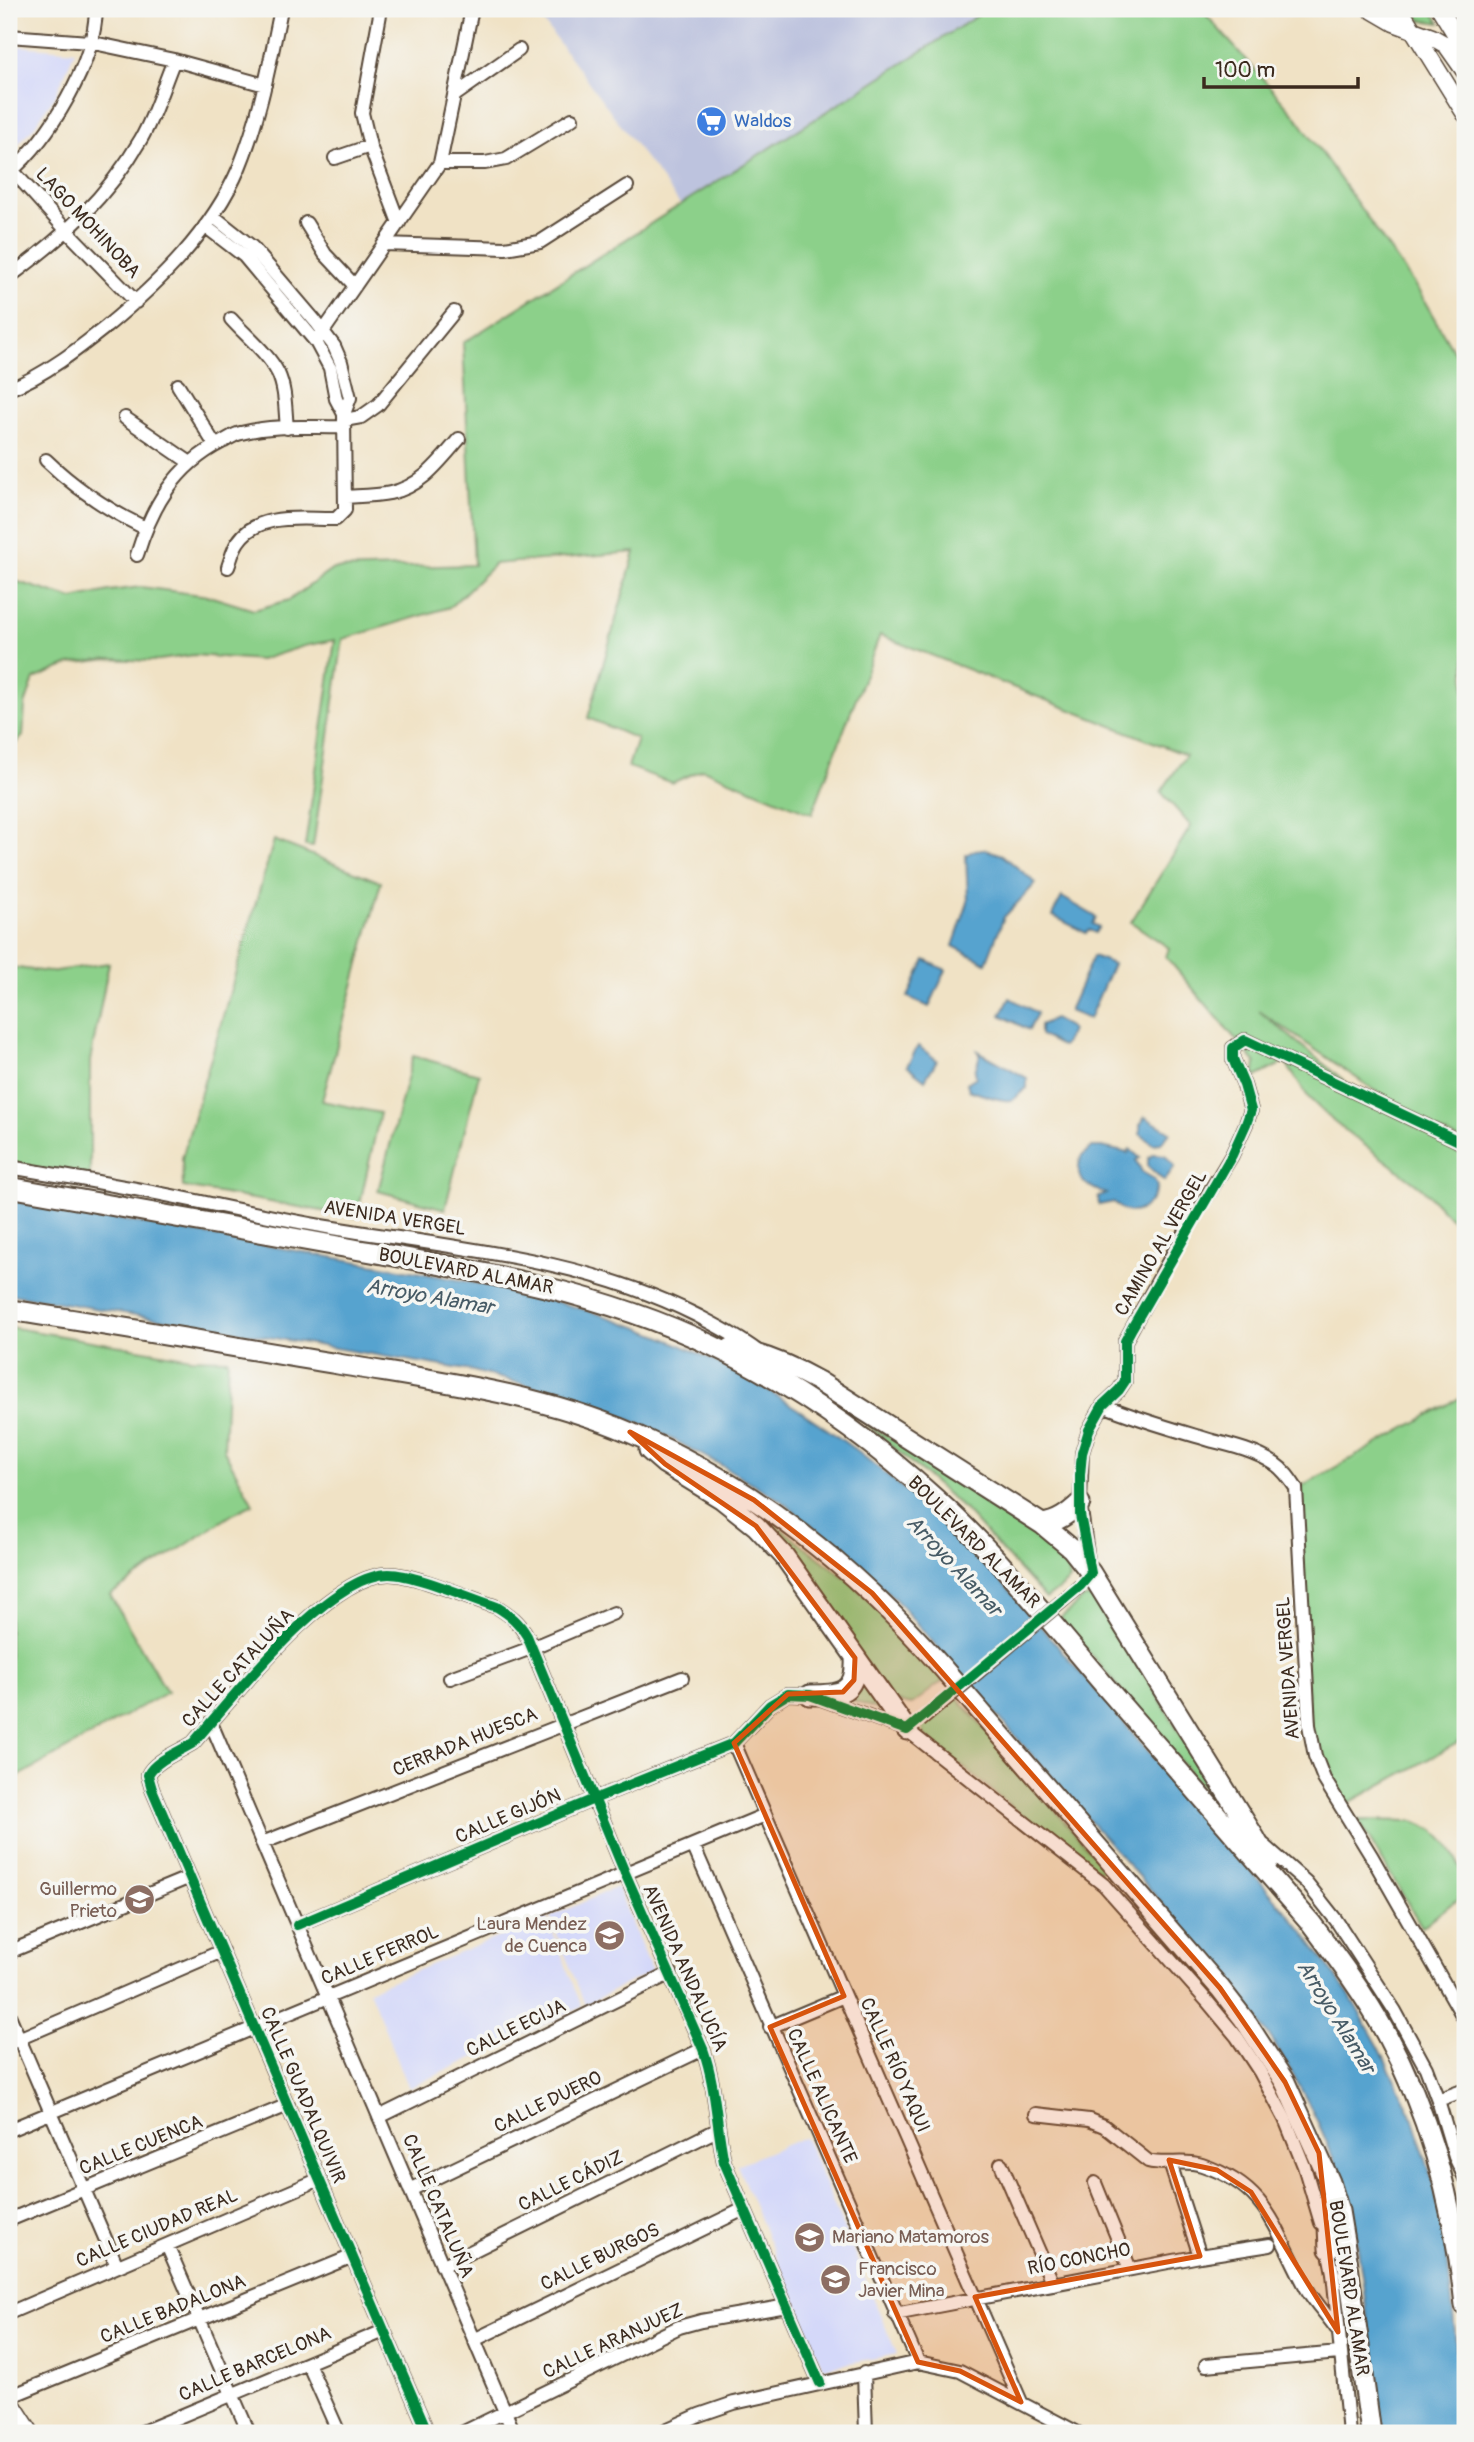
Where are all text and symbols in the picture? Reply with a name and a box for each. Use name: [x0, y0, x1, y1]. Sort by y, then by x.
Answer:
scale bar: [1204, 46, 1358, 90]
text: 100 m: [1215, 57, 1275, 84]
supermarket icon: Waldos: [694, 104, 728, 138]
place label: Waldos: [734, 109, 792, 133]
street label: LAGO MOHINOBA: [30, 163, 146, 283]
street label: CAMINO AL VERGEL: [1109, 1166, 1213, 1320]
street label: AVENIDA VERGEL: [322, 1195, 468, 1241]
street label: BOULEVARD ALAMAR: [377, 1242, 555, 1300]
water label: Arroyo Alamar: [364, 1273, 498, 1322]
street label: BOULEVARD ALAMAR: [903, 1471, 1045, 1613]
water label: Arroyo Alamar: [900, 1510, 1009, 1624]
street label: AVENIDA VERGEL: [1271, 1596, 1305, 1740]
street label: CALLE CATALUÑA: [177, 1604, 299, 1732]
street label: CERRADA HUESCA: [389, 1702, 541, 1782]
street label: CALLE GIJÓN: [452, 1783, 564, 1849]
place label: Guillermo Prieto: [39, 1877, 117, 1923]
street label: AVENIDA ANDALUCÍA: [637, 1881, 733, 2055]
school or university icon: Guillermo Prieto: [123, 1883, 157, 1917]
place label: Laura Mendez de Cuenca: [476, 1912, 587, 1958]
school or university icon: Laura Mendez de Cuenca: [593, 1918, 627, 1952]
street label: CALLE FERROL: [318, 1919, 442, 1991]
water label: Arroyo Alamar: [1290, 1955, 1383, 2081]
street label: CALLE ECIJA: [462, 1994, 570, 2062]
street label: CALLE RÍO YAQUI: [855, 1994, 935, 2136]
street label: CALLE GUADALQUIVIR: [255, 2003, 351, 2187]
street label: CALLE ALICANTE: [782, 2025, 863, 2167]
street label: CALLE DUERO: [490, 2066, 606, 2138]
street label: CALLE CUENCA: [76, 2109, 206, 2181]
street label: CALLE CATALUÑA: [397, 2130, 479, 2282]
street label: CALLE CÁDIZ: [514, 2145, 628, 2217]
street label: CALLE CIUDAD REAL: [73, 2183, 241, 2273]
street label: BOULEVARD ALAMAR: [1323, 2198, 1375, 2378]
street label: CALLE BURGOS: [537, 2218, 663, 2296]
school or university icon: Mariano Matamoros: [792, 2220, 826, 2254]
place label: Mariano Matamoros: [832, 2225, 990, 2249]
street label: RÍO CONCHO: [1026, 2237, 1132, 2281]
place label: Francisco Javier Mina: [858, 2257, 945, 2303]
school or university icon: Francisco Javier Mina: [818, 2263, 852, 2297]
street label: CALLE BADALONA: [97, 2269, 249, 2349]
street label: CALLE ARANJUEZ: [539, 2298, 687, 2384]
street label: CALLE BARCELONA: [175, 2321, 335, 2407]

